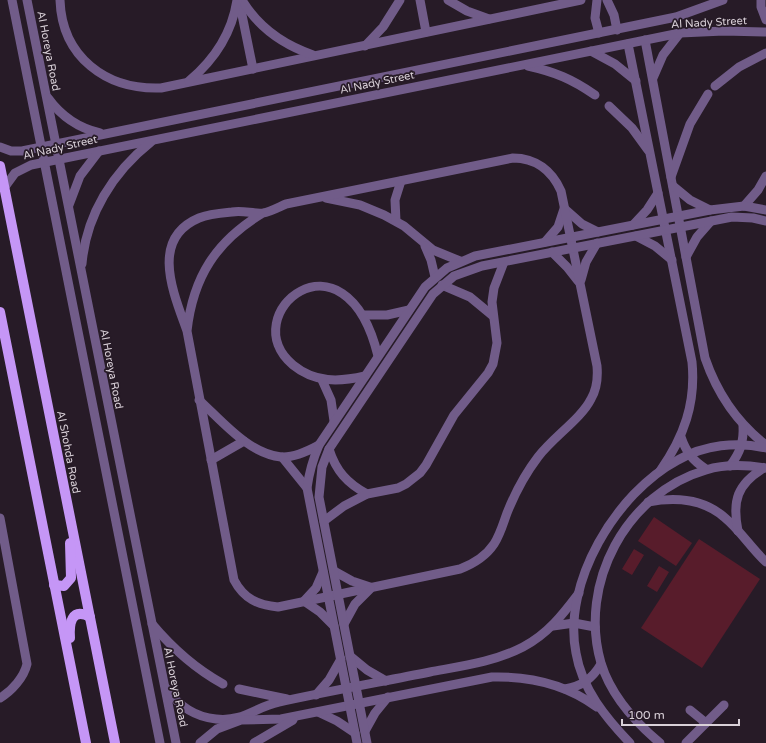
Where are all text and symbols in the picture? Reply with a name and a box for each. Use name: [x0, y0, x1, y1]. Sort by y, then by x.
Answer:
street label: Al Horeya Road: [34, 10, 63, 92]
street label: Al Nady Street: [671, 14, 747, 31]
street label: Al Nady Street: [339, 68, 416, 97]
street label: Al Nady Street: [22, 133, 99, 162]
street label: Al Horeya Road: [97, 328, 126, 410]
street label: Al Shohda Road: [54, 410, 83, 495]
street label: Al Horeya Road: [161, 646, 190, 728]
scale bar: [622, 701, 739, 727]
text: 100 m: [628, 708, 665, 722]

